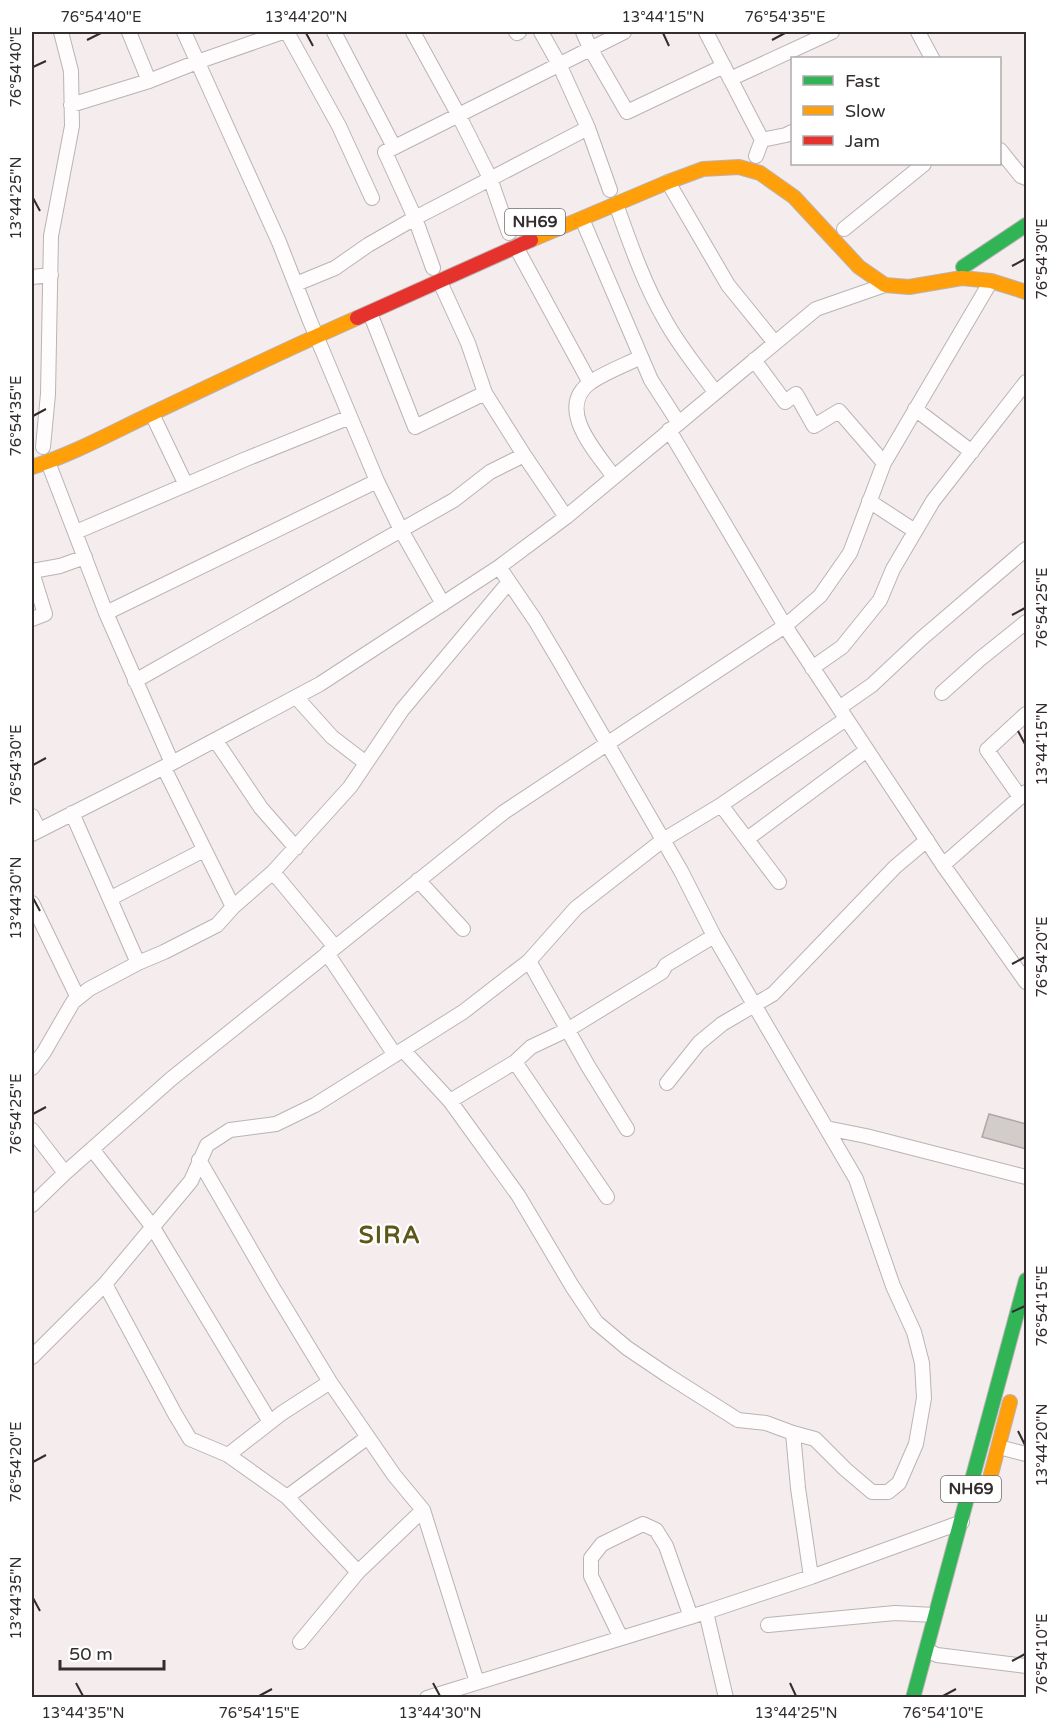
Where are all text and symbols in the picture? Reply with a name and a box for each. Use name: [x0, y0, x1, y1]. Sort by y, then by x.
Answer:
text: 76°54'40"E: [60, 8, 142, 26]
text: 13°44'20"N: [264, 8, 348, 26]
text: 13°44'15"N: [621, 8, 705, 26]
text: 76°54'35"E: [744, 8, 826, 26]
text: 76°54'40"E: [7, 26, 25, 108]
legend: [791, 57, 1001, 165]
text: Fast: [845, 70, 880, 92]
text: Slow: [845, 100, 886, 122]
text: Jam: [845, 130, 880, 152]
text: 13°44'25"N: [7, 156, 25, 240]
road number: NH69: [505, 209, 565, 235]
text: 76°54'30"E: [1033, 218, 1051, 300]
text: 76°54'35"E: [7, 375, 25, 457]
text: 76°54'25"E: [1033, 567, 1051, 649]
text: 13°44'15"N: [1033, 702, 1051, 786]
text: 76°54'30"E: [7, 724, 25, 806]
text: 13°44'30"N: [7, 856, 25, 940]
text: 76°54'20"E: [1033, 916, 1051, 998]
text: 76°54'25"E: [7, 1073, 25, 1155]
district label: SIRA: [359, 1221, 421, 1250]
text: 76°54'15"E: [1033, 1265, 1051, 1347]
text: 13°44'20"N: [1033, 1403, 1051, 1487]
text: 76°54'20"E: [7, 1421, 25, 1503]
road number: NH69: [941, 1476, 1001, 1502]
text: 13°44'35"N: [7, 1556, 25, 1640]
text: 76°54'10"E: [1033, 1613, 1051, 1695]
scale bar: [60, 1633, 164, 1671]
text: 50 m: [69, 1643, 113, 1665]
text: 13°44'35"N: [41, 1704, 125, 1722]
text: 76°54'15"E: [218, 1704, 300, 1722]
text: 13°44'30"N: [398, 1704, 482, 1722]
text: 13°44'25"N: [754, 1704, 838, 1722]
text: 76°54'10"E: [902, 1704, 984, 1722]

